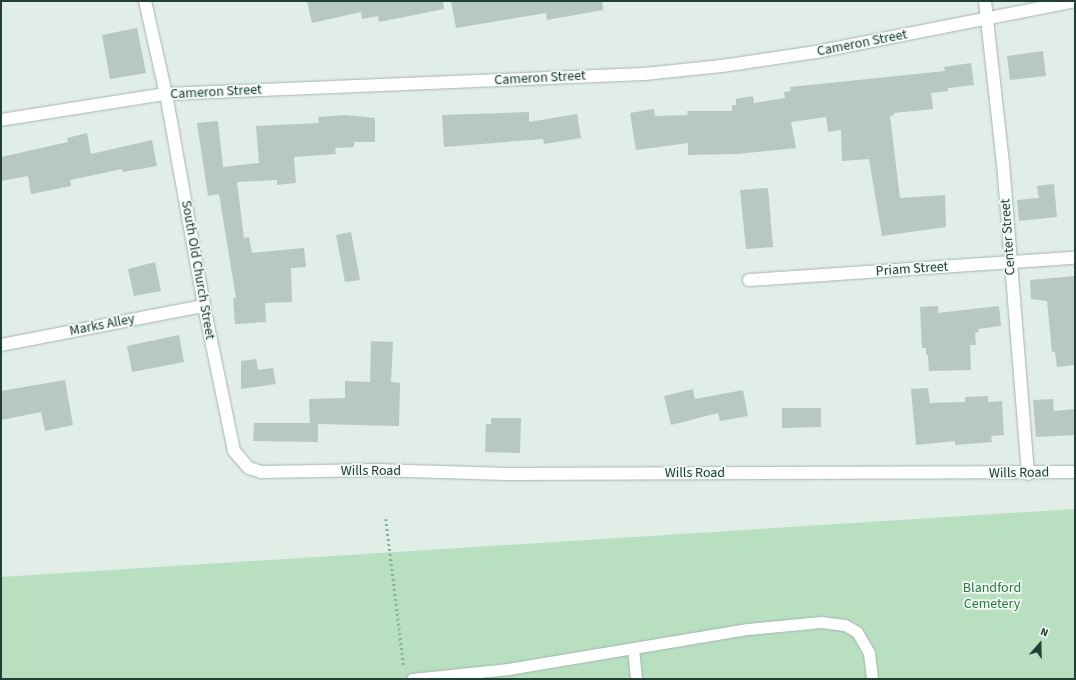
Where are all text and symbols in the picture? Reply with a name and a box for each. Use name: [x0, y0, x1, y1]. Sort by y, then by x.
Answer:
street label: Cameron Street: [816, 26, 908, 60]
street label: Cameron Street: [494, 67, 586, 89]
street label: Cameron Street: [170, 81, 262, 103]
street label: Center Street: [997, 198, 1019, 276]
street label: South Old Church Street: [177, 199, 219, 341]
street label: Priam Street: [875, 258, 949, 280]
street label: Marks Alley: [68, 310, 136, 340]
street label: Wills Road: [341, 463, 401, 479]
street label: Wills Road: [989, 464, 1049, 482]
street label: Wills Road: [665, 465, 725, 481]
park label: Blandford Cemetery: [963, 580, 1021, 612]
north arrow: [1020, 624, 1060, 664]
text: N: [1038, 624, 1050, 641]

